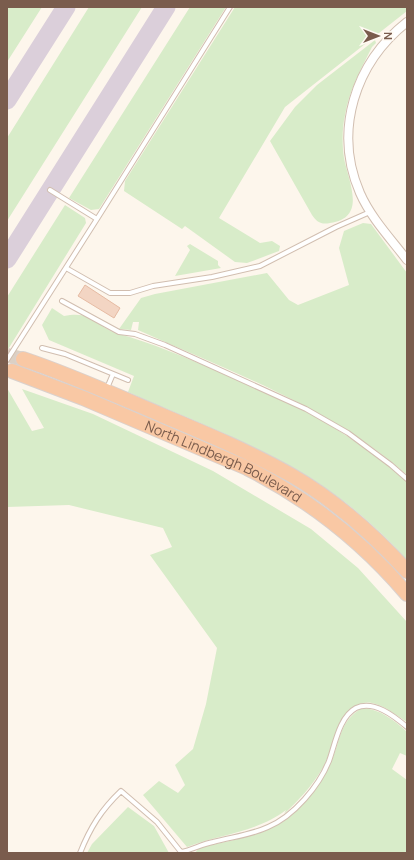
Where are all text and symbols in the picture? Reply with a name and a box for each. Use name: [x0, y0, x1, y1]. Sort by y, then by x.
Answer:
north arrow: [358, 16, 398, 56]
text: N: [381, 32, 396, 40]
street label: North Lindbergh Boulevard: [142, 416, 306, 506]

